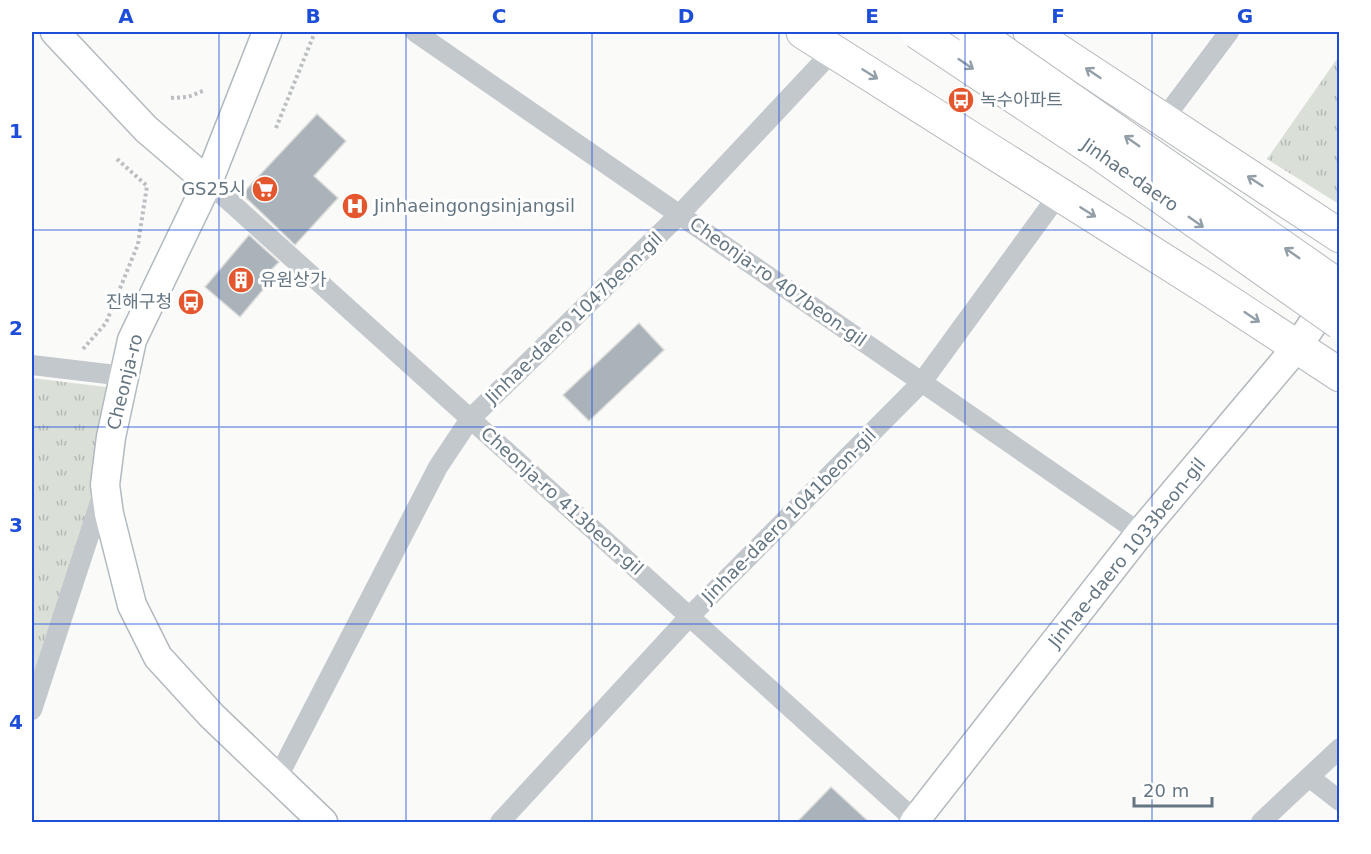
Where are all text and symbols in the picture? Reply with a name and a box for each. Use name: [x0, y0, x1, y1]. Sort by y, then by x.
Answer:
text: A: [118, 4, 134, 28]
text: B: [305, 4, 321, 28]
text: C: [492, 4, 506, 28]
text: D: [678, 4, 694, 28]
text: E: [865, 4, 879, 28]
text: F: [1051, 4, 1065, 28]
text: G: [1237, 4, 1253, 28]
one-way arrow: [957, 58, 974, 70]
one-way arrow: [1084, 67, 1101, 80]
one-way arrow: [861, 68, 878, 80]
bus stop icon: 녹수아파트: [946, 85, 976, 115]
place label: 녹수아파트: [980, 89, 1063, 110]
text: 1: [9, 119, 23, 143]
street label: Jinhae-daero: [1077, 133, 1183, 216]
one-way arrow: [1124, 135, 1140, 147]
supermarket icon: GS25시: [250, 174, 280, 204]
one-way arrow: [1247, 175, 1264, 187]
place label: GS25시: [181, 178, 246, 199]
hospital icon: Jinhaeingongsinjangsil: [340, 191, 370, 221]
place label: Jinhaeingongsinjangsil: [373, 195, 575, 216]
one-way arrow: [1079, 206, 1096, 218]
street label: Cheonja-ro 407beon-gil: [686, 212, 871, 351]
one-way arrow: [1188, 216, 1204, 228]
street label: Jinhae-daero 1047beon-gil: [480, 228, 666, 408]
one-way arrow: [1284, 247, 1300, 259]
building icon: 유원상가: [226, 265, 256, 295]
place label: 유원상가: [260, 269, 327, 290]
bus stop icon: 진해구청: [176, 287, 206, 317]
place label: 진해구청: [106, 291, 172, 312]
one-way arrow: [1244, 311, 1261, 324]
text: 2: [9, 316, 23, 340]
street label: Cheonja-ro: [102, 332, 147, 432]
street label: Cheonja-ro 413beon-gil: [477, 422, 648, 579]
street label: Jinhae-daero 1041beon-gil: [696, 424, 880, 608]
street label: Jinhae-daero 1033beon-gil: [1043, 454, 1210, 652]
text: 3: [9, 513, 23, 537]
text: 4: [9, 710, 23, 734]
scale bar: [1134, 770, 1212, 808]
text: 20 m: [1143, 780, 1189, 801]

